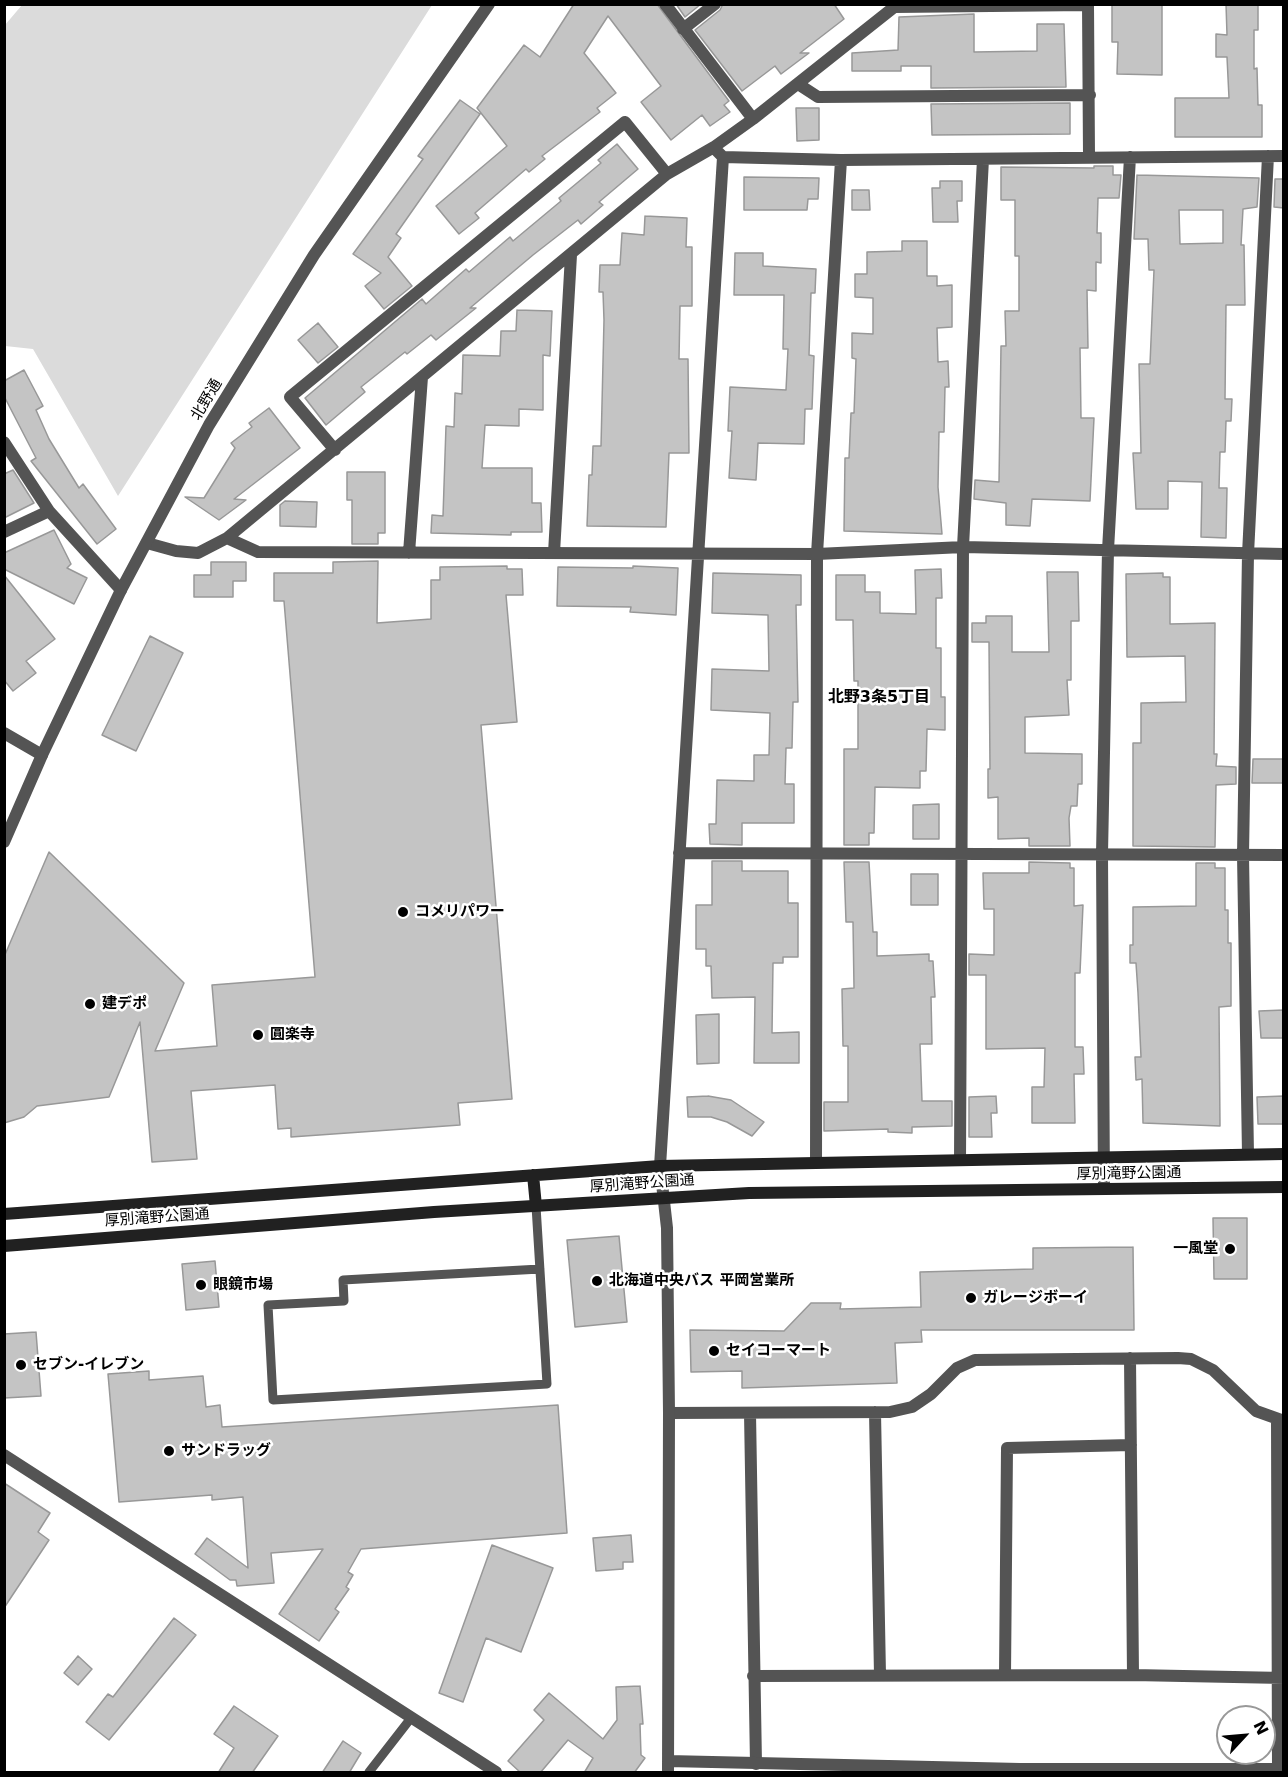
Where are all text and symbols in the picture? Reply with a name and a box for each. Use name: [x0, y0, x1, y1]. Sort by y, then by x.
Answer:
street label: 北野通: [188, 376, 226, 424]
district label: 北野3条5丁目: [828, 688, 930, 708]
place label: コメリパワー: [415, 903, 505, 921]
marker: コメリパワー: [396, 905, 410, 919]
place label: 建デポ: [102, 995, 147, 1013]
marker: 建デポ: [83, 997, 97, 1011]
place label: 圓楽寺: [270, 1026, 315, 1044]
marker: 圓楽寺: [251, 1028, 265, 1042]
street label: 厚別滝野公園通: [1076, 1164, 1182, 1184]
street label: 厚別滝野公園通: [589, 1171, 695, 1197]
street label: 厚別滝野公園通: [104, 1205, 210, 1231]
place label: 一風堂: [1173, 1240, 1218, 1258]
marker: 一風堂: [1223, 1242, 1237, 1256]
place label: 北海道中央バス 平岡営業所: [609, 1272, 794, 1290]
marker: 北海道中央バス 平岡営業所: [590, 1274, 604, 1288]
place label: 眼鏡市場: [213, 1276, 273, 1294]
marker: 眼鏡市場: [194, 1278, 208, 1292]
place label: ガレージボーイ: [983, 1289, 1088, 1307]
marker: ガレージボーイ: [964, 1291, 978, 1305]
place label: セイコーマート: [726, 1342, 831, 1360]
marker: セイコーマート: [707, 1344, 721, 1358]
place label: セブン-イレブン: [33, 1356, 144, 1374]
marker: セブン-イレブン: [14, 1358, 28, 1372]
place label: サンドラッグ: [181, 1442, 271, 1460]
marker: サンドラッグ: [162, 1444, 176, 1458]
north arrow: [1216, 1705, 1276, 1765]
text: N: [1249, 1718, 1272, 1738]

